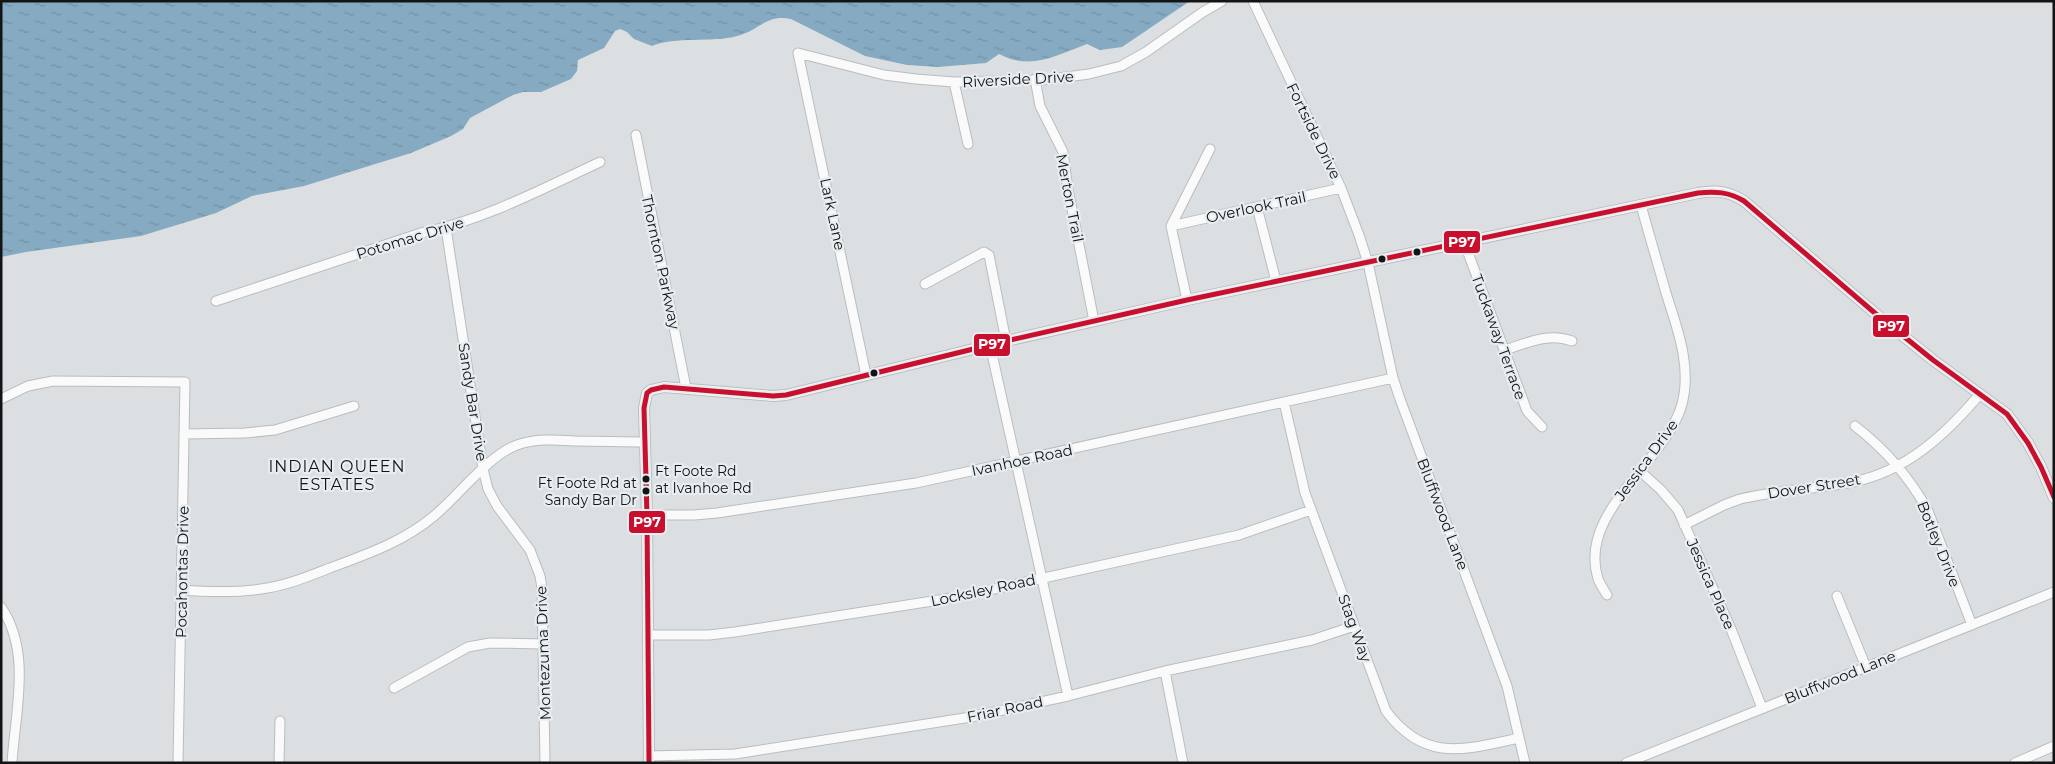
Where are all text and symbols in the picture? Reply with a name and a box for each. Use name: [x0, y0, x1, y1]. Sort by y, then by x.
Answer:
street label: Riverside Drive: [962, 67, 1074, 91]
street label: Fortside Drive: [1282, 80, 1346, 182]
street label: Merton Trail: [1052, 152, 1088, 244]
street label: Lark Lane: [816, 176, 850, 252]
street label: Overlook Trail: [1204, 187, 1308, 227]
street label: Thornton Parkway: [637, 193, 685, 332]
street label: Potomac Drive: [354, 213, 466, 263]
line badge: P97: [1443, 230, 1481, 254]
text: P97: [1448, 233, 1476, 251]
unlabelled marker: [1412, 247, 1422, 257]
unlabelled marker: [1377, 254, 1387, 264]
street label: Tuckaway Terrace: [1467, 272, 1531, 402]
line badge: P97: [1872, 314, 1910, 338]
text: P97: [1877, 317, 1905, 335]
line badge: P97: [973, 333, 1011, 357]
text: P97: [978, 335, 1006, 353]
street label: Sandy Bar Drive: [454, 341, 492, 463]
unlabelled marker: [869, 368, 879, 378]
street label: Jessica Drive: [1610, 416, 1682, 505]
street label: Ivanhoe Road: [970, 440, 1074, 480]
street label: Bluffwood Lane: [1413, 455, 1473, 573]
district label: INDIAN QUEEN ESTATES: [268, 457, 406, 494]
place label: Ft Foote Rd at Ivanhoe Rd: [655, 462, 752, 497]
street label: Dover Street: [1766, 469, 1862, 503]
place label: Ft Foote Rd at Sandy Bar Dr: [538, 474, 637, 509]
marker: Ft Foote Rd at Ivanhoe Rd: [641, 474, 651, 484]
marker: Ft Foote Rd at Sandy Bar Dr: [641, 486, 651, 496]
street label: Botley Drive: [1913, 498, 1965, 590]
street label: Pocahontas Drive: [171, 506, 193, 638]
line badge: P97: [628, 510, 666, 534]
text: P97: [633, 513, 661, 531]
street label: Jessica Place: [1682, 535, 1740, 632]
street label: Locksley Road: [929, 570, 1037, 610]
street label: Montezuma Drive: [531, 586, 555, 720]
street label: Stag Way: [1334, 592, 1376, 665]
street label: Bluffwood Lane: [1781, 646, 1899, 708]
street label: Friar Road: [965, 692, 1045, 726]

